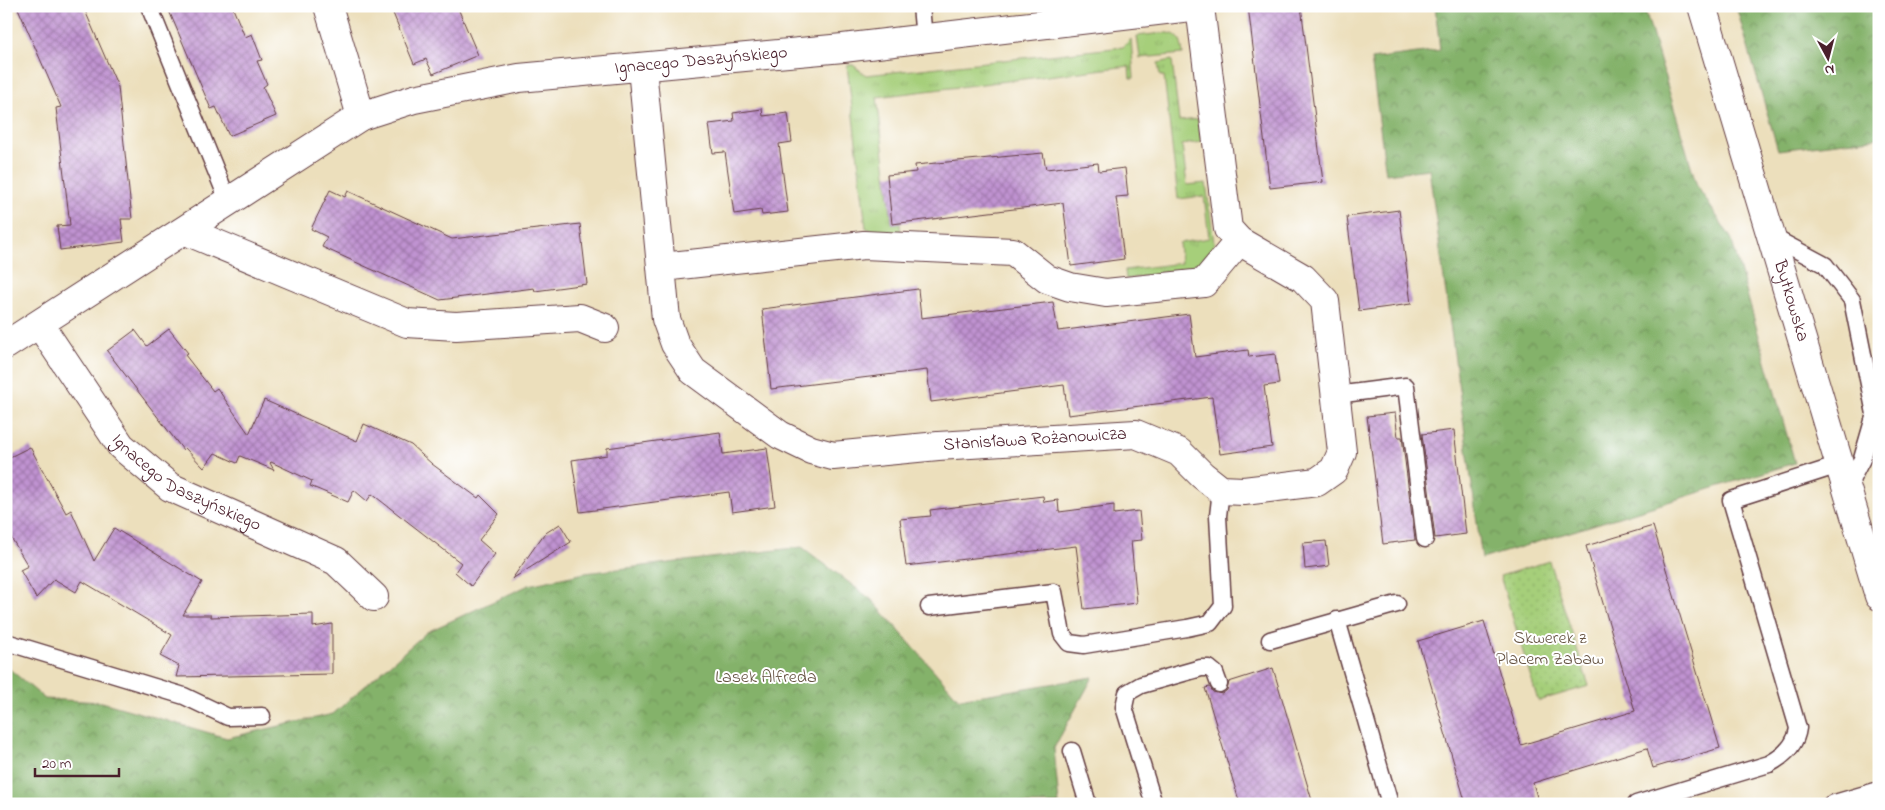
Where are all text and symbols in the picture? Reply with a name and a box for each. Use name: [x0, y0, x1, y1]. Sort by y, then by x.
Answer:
north arrow: [1802, 32, 1852, 82]
street label: Ignacego Daszyńskiego: [613, 40, 789, 83]
text: N: [1823, 58, 1835, 80]
street label: Bytkowska: [1766, 256, 1815, 345]
street label: Stanisława Rożanowicza: [942, 422, 1127, 459]
street label: Ignacego Daszyńskiego: [104, 429, 265, 539]
park label: Skwerek z Placem Zabaw: [1496, 626, 1604, 673]
park label: Lasek Alfreda: [715, 665, 817, 691]
scale bar: [35, 745, 119, 777]
text: 20 m: [42, 753, 72, 775]

